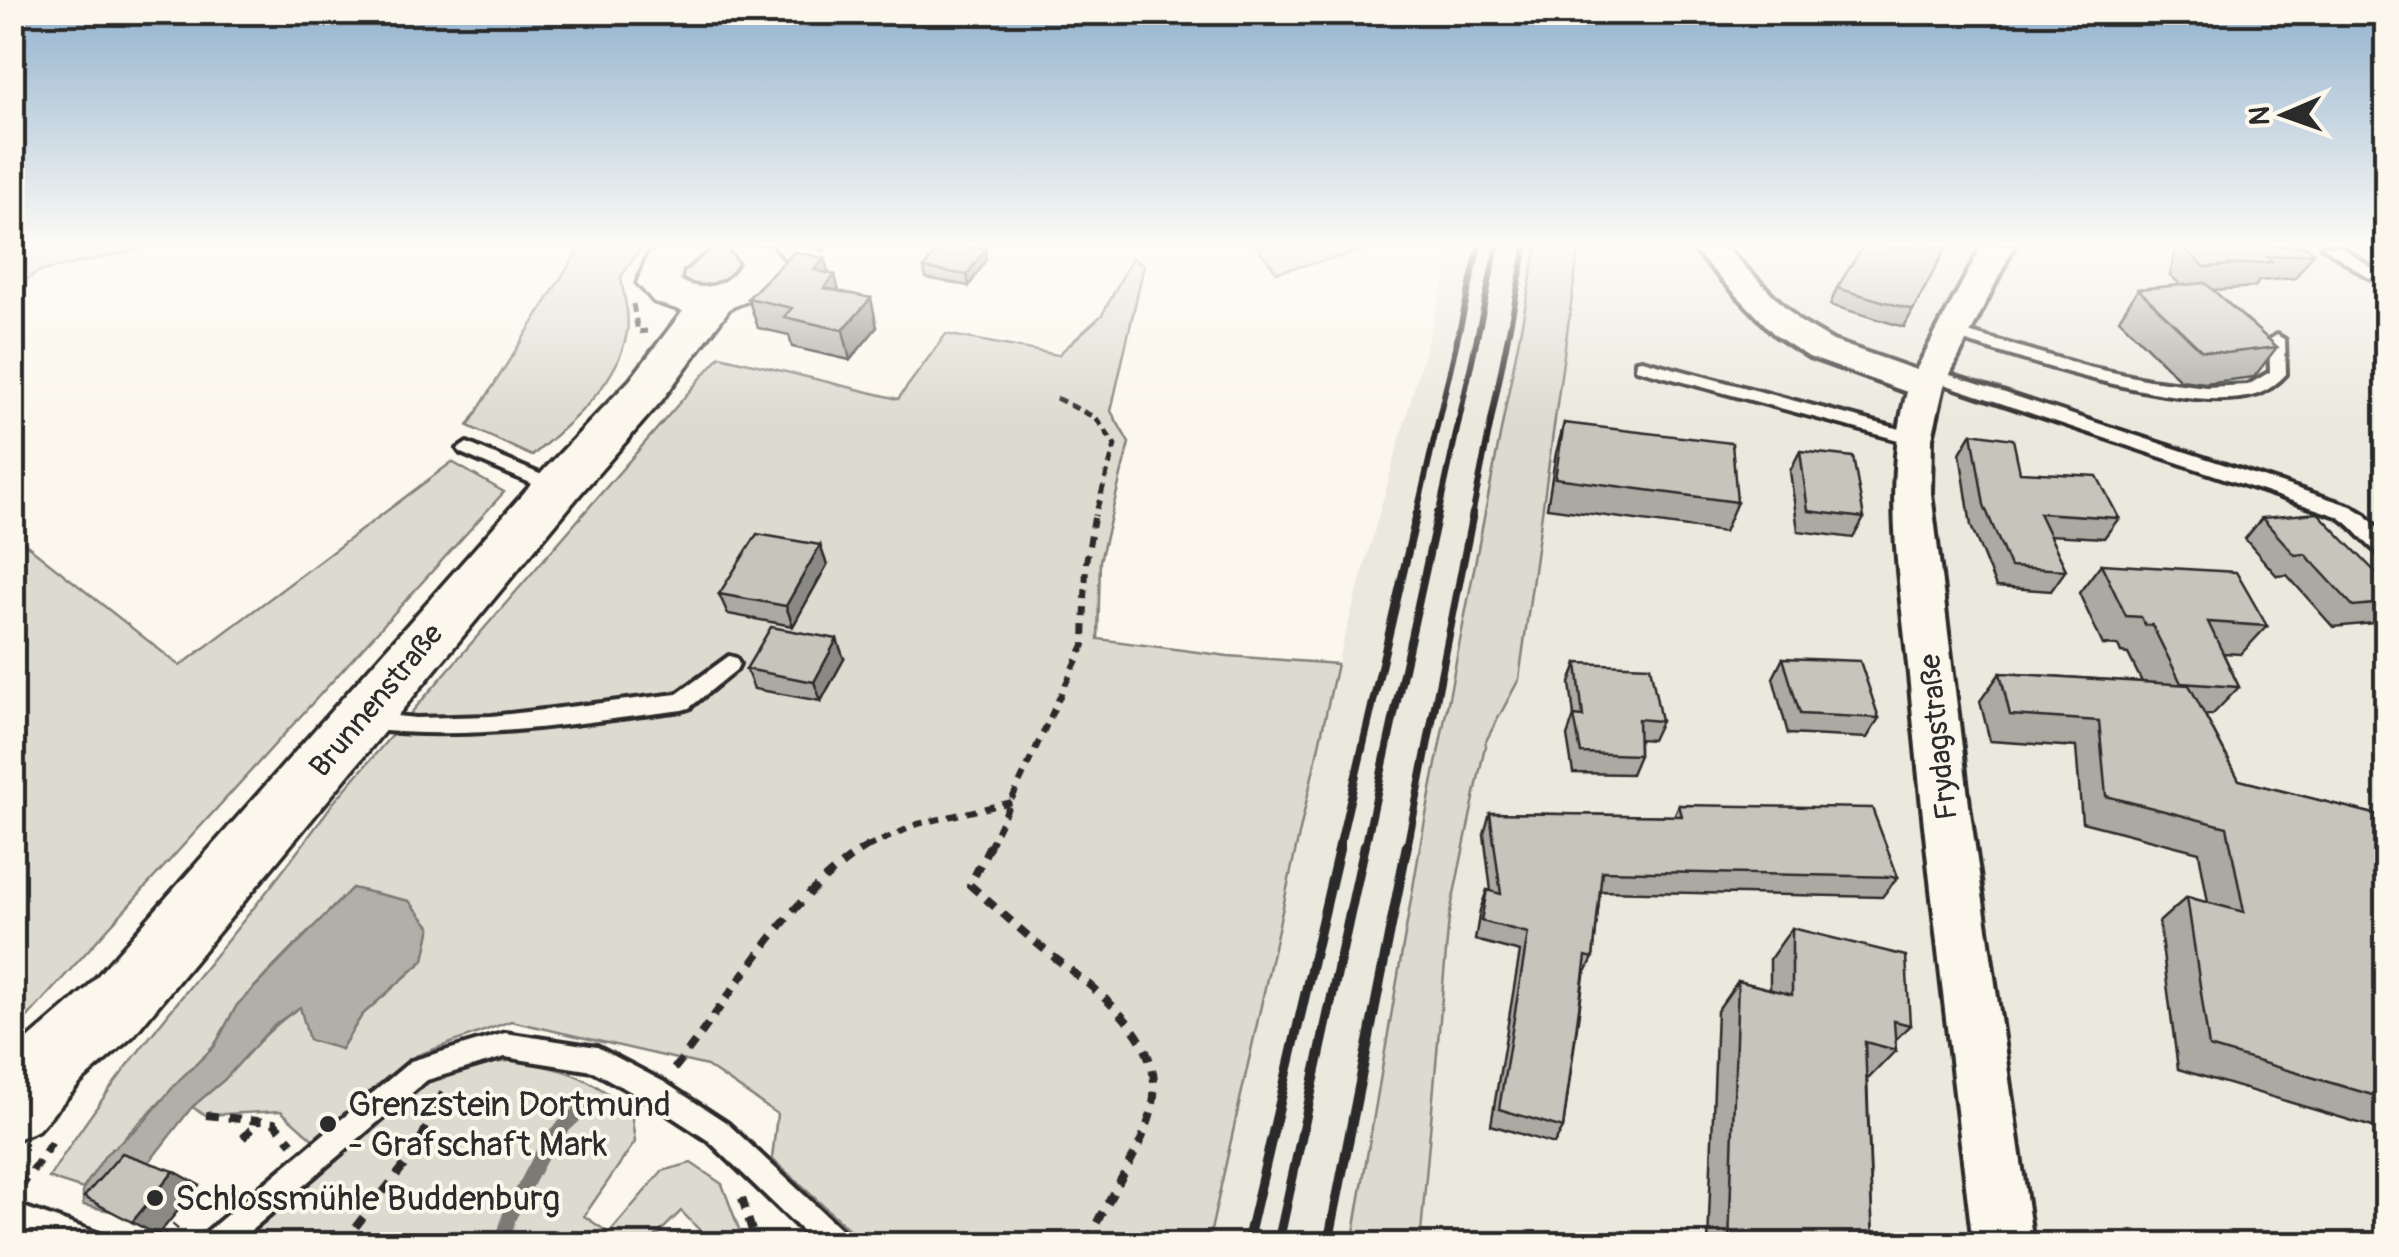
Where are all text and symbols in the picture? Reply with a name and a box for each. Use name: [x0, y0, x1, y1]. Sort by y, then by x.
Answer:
north arrow: [2234, 65, 2334, 165]
text: N: [2243, 106, 2278, 126]
street label: Brunnenstraße: [302, 616, 451, 784]
street label: Frydagstraße: [1911, 652, 1966, 822]
place label: Grenzstein Dortmund - Grafschaft Mark: [348, 1083, 671, 1167]
marker: Grenzstein Dortmund - Grafschaft Mark: [317, 1113, 339, 1135]
place label: Schlossmühle Buddenburg: [175, 1177, 560, 1221]
marker: Schlossmühle Buddenburg: [144, 1187, 166, 1209]

